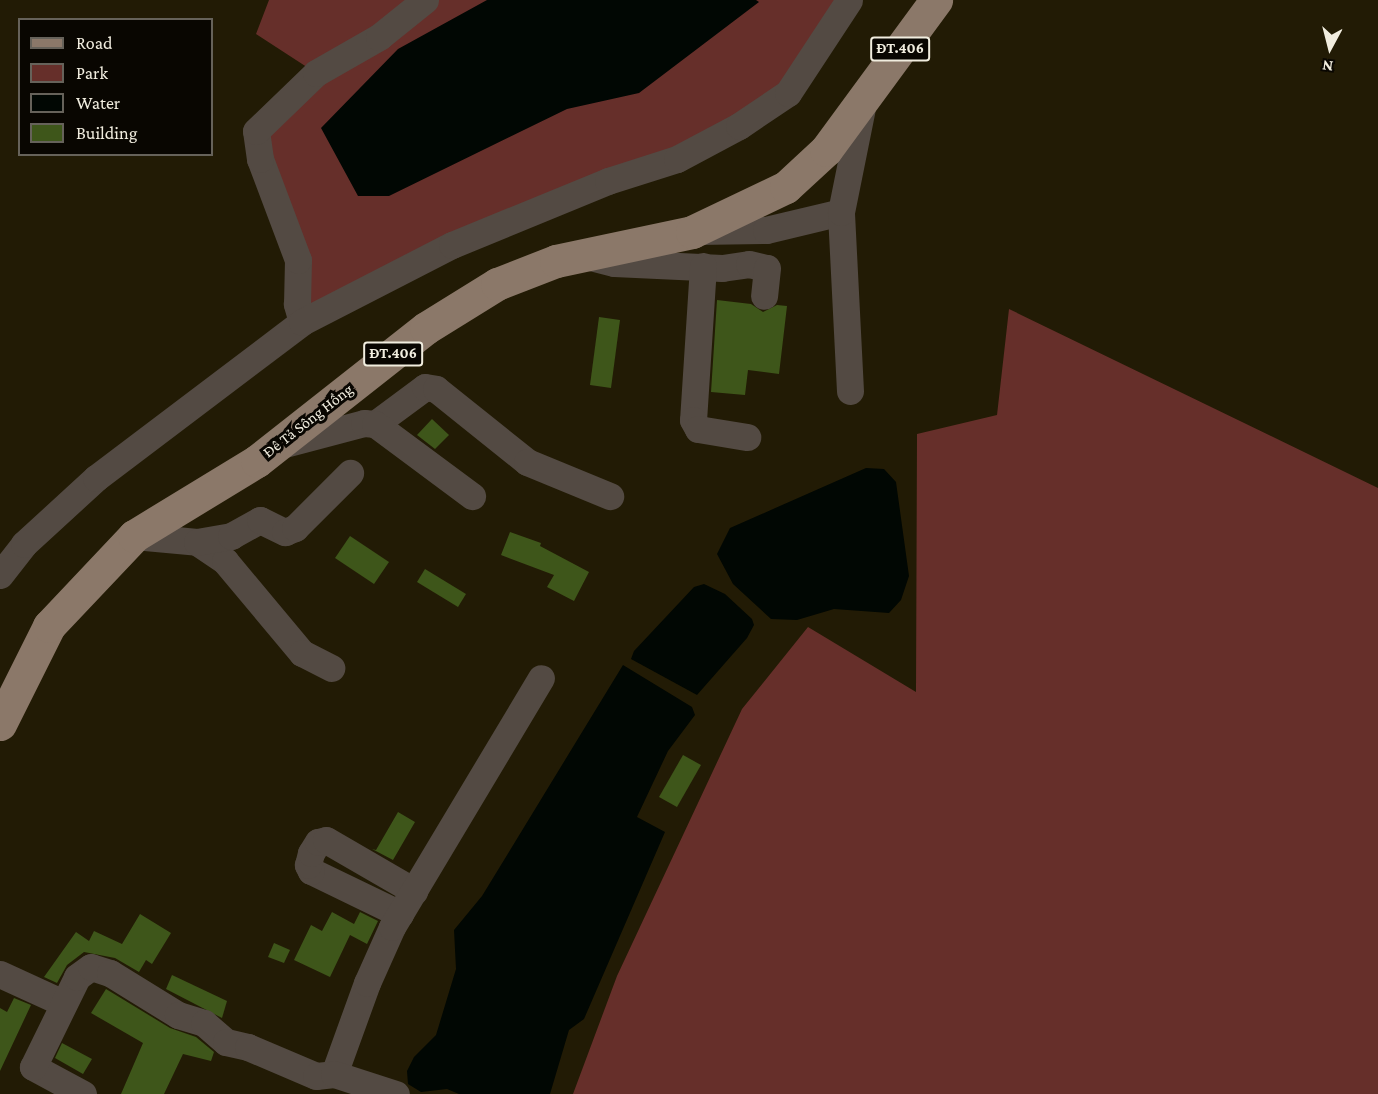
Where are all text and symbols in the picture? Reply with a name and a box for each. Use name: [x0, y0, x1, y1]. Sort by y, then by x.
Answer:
legend: [18, 18, 213, 156]
north arrow: [1300, 18, 1360, 78]
text: Road: [76, 33, 113, 53]
road number: ĐT.406: [870, 37, 930, 61]
text: N: [1321, 57, 1334, 75]
text: Park: [76, 63, 108, 83]
text: Water: [76, 93, 120, 113]
text: Building: [76, 123, 137, 143]
road number: ĐT.406: [363, 342, 423, 366]
street label: Đê Tả Sông Hồng: [259, 380, 357, 462]

